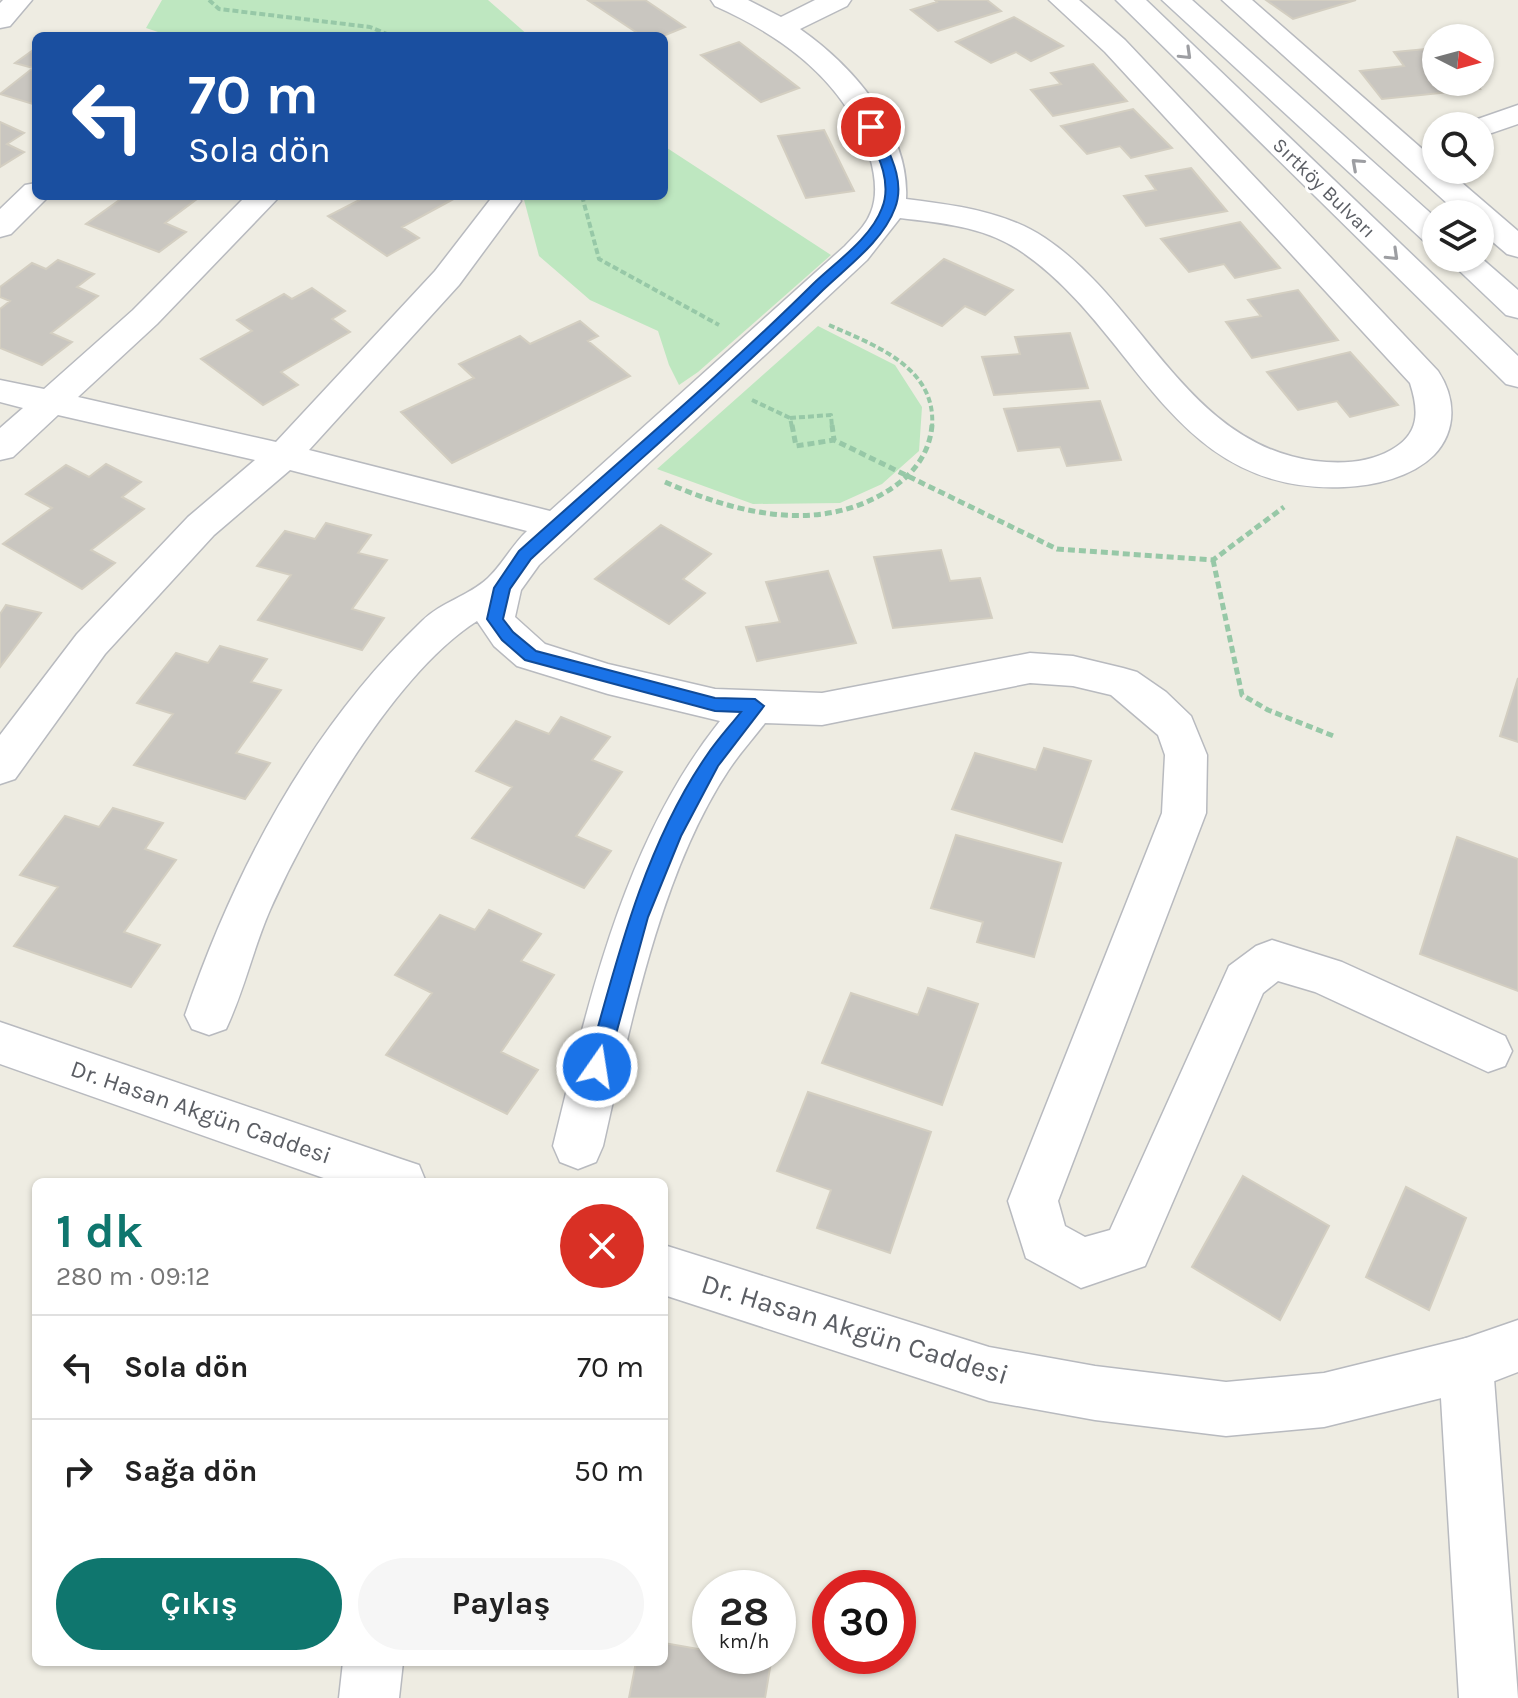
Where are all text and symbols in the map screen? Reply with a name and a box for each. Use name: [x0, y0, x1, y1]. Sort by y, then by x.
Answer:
north arrow: [1422, 24, 1494, 96]
map controls: [1422, 24, 1494, 272]
one-way arrow: [1177, 45, 1191, 60]
text: 70 m: [188, 62, 319, 127]
icon: left: [56, 64, 160, 168]
pin: [837, 93, 905, 161]
icon: arrive: [849, 105, 893, 149]
button: search: [1422, 112, 1494, 184]
text: Sola dön: [188, 129, 331, 171]
street label: Sırtköy Bulvarı: [1268, 133, 1380, 243]
one-way arrow: [1352, 159, 1367, 174]
button: layers: [1422, 200, 1494, 272]
one-way arrow: [1384, 245, 1398, 260]
position arrow: [555, 1025, 639, 1109]
street label: Dr. Hasan Akgün Caddesi: [67, 1054, 335, 1170]
text: 1 dk: [56, 1203, 143, 1259]
button: close: [560, 1204, 644, 1288]
text: 280 m · 09:12: [56, 1261, 210, 1292]
street label: Dr. Hasan Akgün Caddesi: [697, 1267, 1013, 1391]
icon: left: [56, 1345, 100, 1389]
text: Sola dön: [124, 1349, 248, 1385]
text: 70 m: [577, 1349, 644, 1385]
icon: right: [56, 1449, 100, 1493]
text: Sağa dön: [124, 1453, 257, 1489]
text: 50 m: [574, 1453, 644, 1489]
button: Çıkış: [56, 1558, 342, 1650]
button: Paylaş: [358, 1558, 644, 1650]
speed limit sign: 30: [812, 1570, 916, 1674]
text: 28: [719, 1588, 769, 1635]
text: km/h: [719, 1630, 769, 1653]

